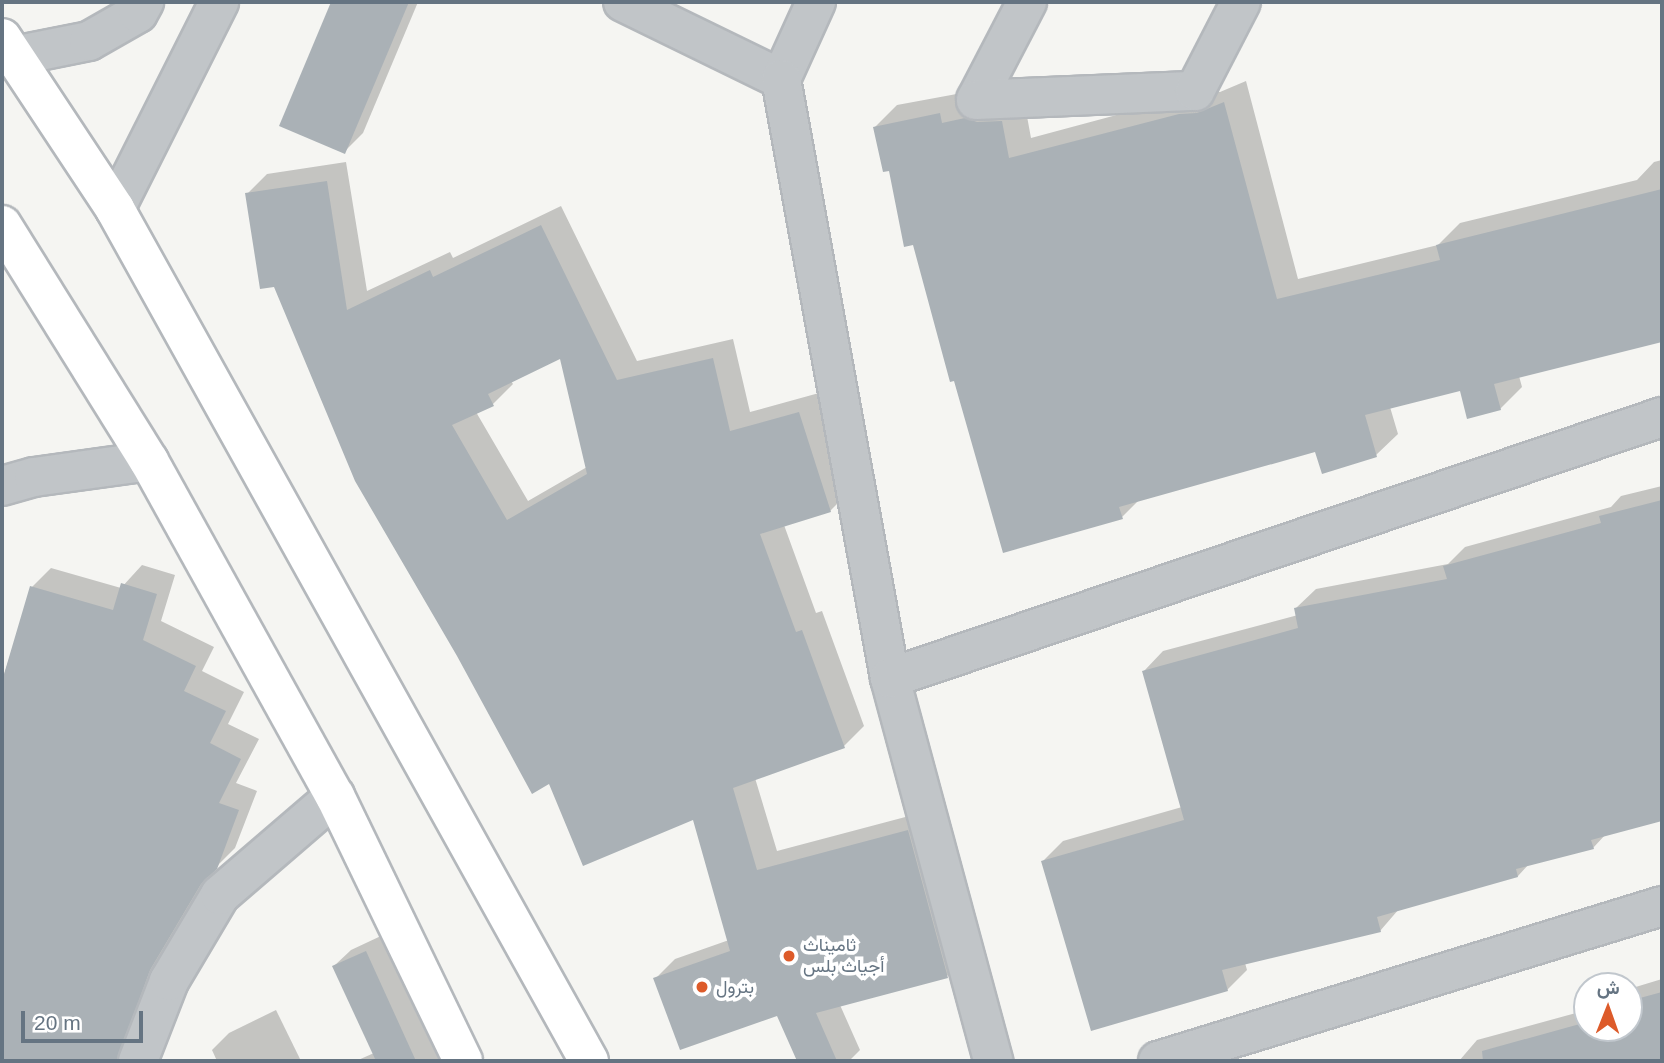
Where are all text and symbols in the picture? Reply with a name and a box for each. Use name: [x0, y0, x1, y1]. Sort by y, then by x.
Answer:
place label: ثاميناث أجياث بلس: [803, 935, 885, 978]
marker: ثاميناث أجياث بلس: [781, 948, 797, 964]
north arrow: [1573, 972, 1643, 1042]
place label: بترول: [716, 976, 754, 998]
text: ش: [1597, 977, 1620, 998]
marker: بترول: [694, 979, 710, 995]
scale bar: [24, 996, 147, 1040]
text: 20 m: [34, 1011, 81, 1034]

